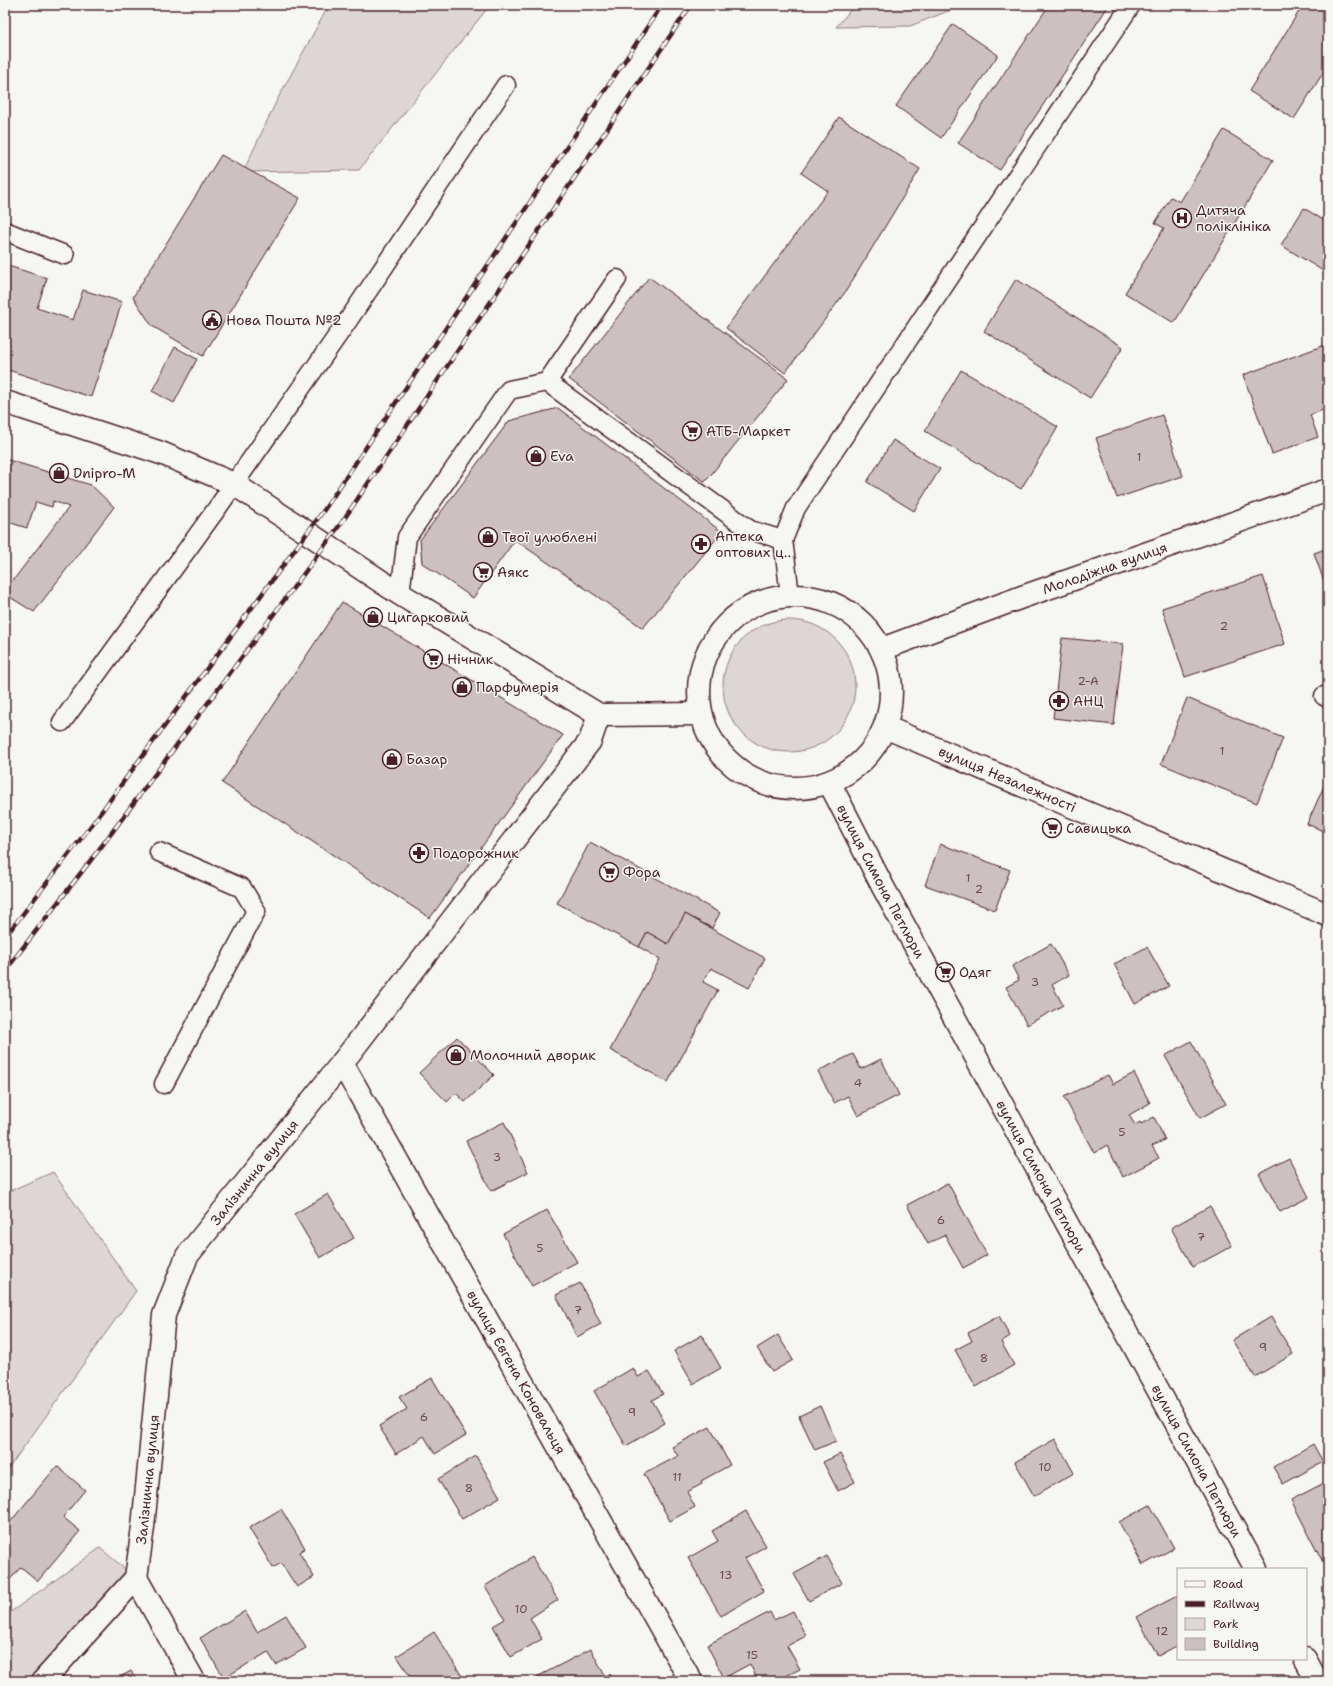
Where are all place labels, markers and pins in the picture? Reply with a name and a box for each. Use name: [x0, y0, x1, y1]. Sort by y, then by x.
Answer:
place label: Дитяча поліклініка: [1196, 201, 1271, 235]
hospital icon: Дитяча поліклініка: [1171, 207, 1193, 229]
public building icon: Нова Пошта №2: [201, 309, 223, 331]
place label: Нова Пошта №2: [226, 311, 342, 329]
supermarket icon: АТБ-Маркет: [681, 420, 703, 442]
place label: АТБ-Маркет: [706, 422, 791, 440]
shop icon: Eva: [525, 445, 547, 467]
place label: Eva: [550, 447, 574, 465]
shop icon: Dnipro-M: [48, 462, 70, 484]
place label: Dnipro-M: [73, 464, 136, 482]
shop icon: Твої улюблені: [477, 526, 499, 548]
place label: Аптека оптових ц‥: [715, 527, 791, 561]
place label: Твої улюблені: [502, 528, 597, 546]
pharmacy icon: Аптека оптових ц‥: [690, 533, 712, 555]
supermarket icon: Аякс: [472, 561, 494, 583]
place label: Аякс: [497, 563, 529, 581]
shop icon: Цигарковий: [362, 606, 384, 628]
place label: Цигарковий: [387, 608, 469, 626]
supermarket icon: Нічник: [422, 648, 444, 670]
place label: Нічник: [447, 650, 494, 668]
shop icon: Парфумерія: [451, 676, 473, 698]
place label: Парфумерія: [476, 678, 559, 696]
pharmacy icon: АНЦ: [1048, 690, 1070, 712]
place label: АНЦ: [1073, 692, 1103, 710]
shop icon: Базар: [381, 748, 403, 770]
place label: Базар: [406, 750, 447, 768]
supermarket icon: Савицька: [1041, 817, 1063, 839]
place label: Савицька: [1066, 819, 1132, 837]
pharmacy icon: Подорожник: [408, 842, 430, 864]
place label: Подорожник: [433, 844, 519, 862]
supermarket icon: Фора: [598, 861, 620, 883]
place label: Фора: [623, 863, 661, 881]
supermarket icon: Одяг: [934, 961, 956, 983]
place label: Одяг: [959, 963, 992, 981]
shop icon: Молочний дворик: [445, 1044, 467, 1066]
place label: Молочний дворик: [470, 1046, 596, 1064]

